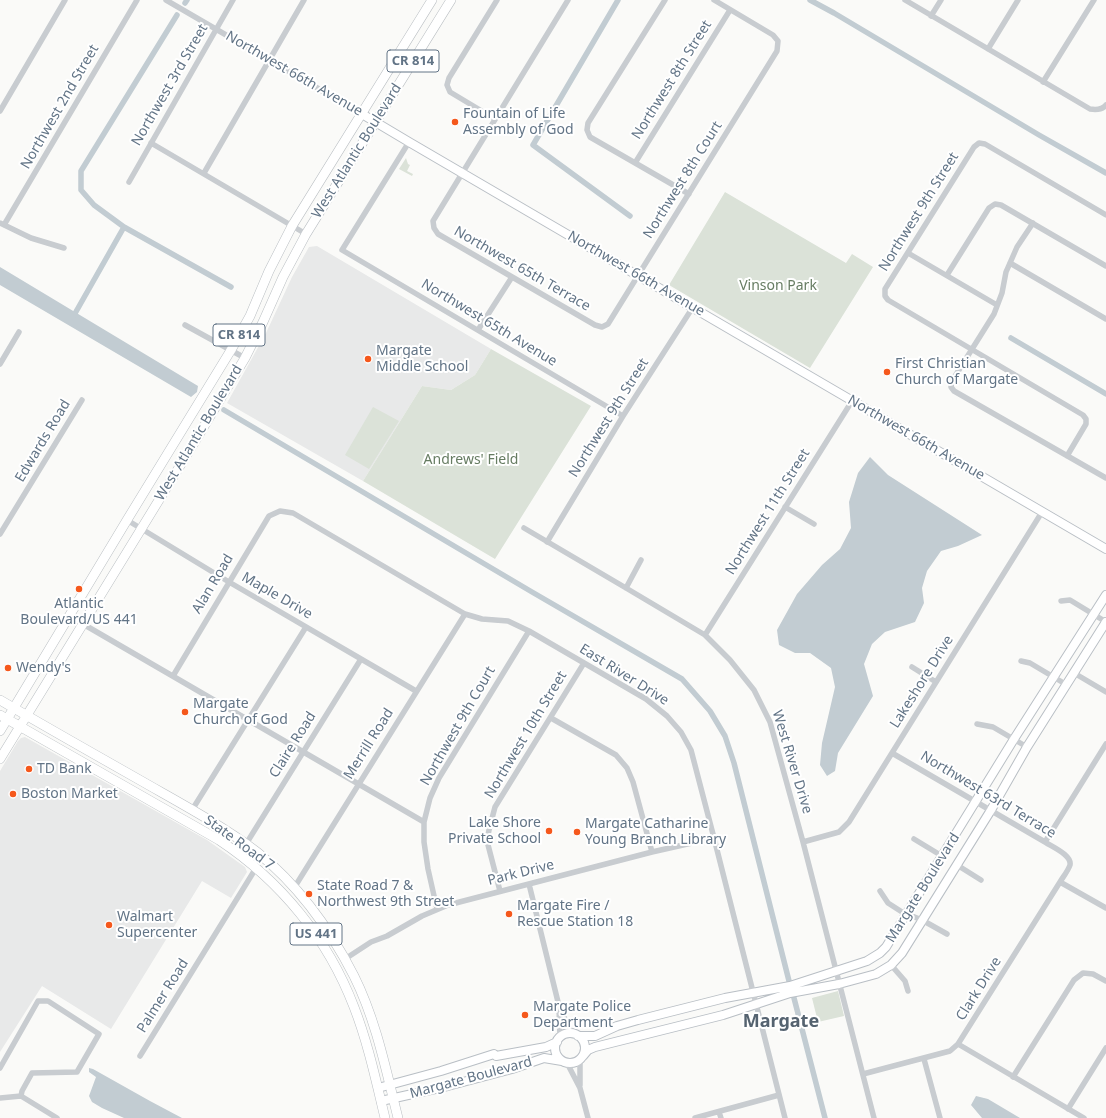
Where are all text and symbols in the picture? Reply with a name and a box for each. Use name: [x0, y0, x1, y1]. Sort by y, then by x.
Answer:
street label: Northwest 8th Street: [628, 17, 716, 143]
street label: Northwest 3rd Street: [128, 21, 212, 149]
street label: Northwest 66th Avenue: [223, 28, 365, 120]
street label: Northwest 2nd Street: [18, 42, 102, 172]
road number: CR 814: [387, 50, 439, 72]
street label: West Atlantic Boulevard: [309, 81, 405, 221]
place label: Fountain of Life Assembly of God: [463, 106, 574, 138]
marker: Fountain of Life Assembly of God: [450, 117, 460, 127]
street label: Northwest 8th Court: [640, 118, 726, 242]
street label: Northwest 9th Street: [875, 149, 963, 275]
street label: Northwest 65th Terrace: [451, 223, 593, 315]
street label: Northwest 66th Avenue: [565, 228, 707, 320]
street label: Northwest 65th Avenue: [418, 276, 560, 370]
park label: Vinson Park: [739, 278, 817, 294]
road number: CR 814: [213, 324, 265, 346]
place label: Margate Middle School: [376, 343, 468, 376]
marker: Margate Middle School: [363, 354, 373, 364]
street label: Northwest 9th Street: [565, 355, 653, 481]
place label: First Christian Church of Margate: [895, 356, 1018, 388]
street label: West Atlantic Boulevard: [152, 362, 246, 504]
marker: First Christian Church of Margate: [882, 367, 892, 377]
street label: Northwest 66th Avenue: [845, 392, 987, 484]
street label: Edwards Road: [12, 397, 74, 485]
street label: Northwest 11th Street: [722, 446, 814, 578]
park label: Andrews' Field: [424, 452, 518, 468]
street label: Alan Road: [189, 551, 237, 617]
street label: Maple Drive: [239, 569, 315, 623]
marker: Atlantic Boulevard/US 441: [74, 584, 84, 594]
place label: Atlantic Boulevard/US 441: [20, 596, 138, 628]
street label: Lakeshore Drive: [887, 633, 957, 731]
street label: East River Drive: [576, 641, 672, 709]
place label: Wendy's: [16, 660, 71, 676]
marker: Wendy's: [3, 663, 13, 673]
street label: Northwest 9th Court: [417, 663, 499, 789]
street label: Northwest 10th Street: [481, 668, 571, 802]
place label: Margate Church of God: [193, 696, 288, 728]
street label: Merrill Road: [341, 706, 397, 782]
marker: Margate Church of God: [180, 707, 190, 717]
street label: West River Drive: [768, 708, 816, 816]
street label: Claire Road: [266, 709, 320, 781]
street label: Northwest 63rd Terrace: [917, 748, 1059, 842]
place label: TD Bank: [37, 761, 92, 777]
marker: TD Bank: [24, 764, 34, 774]
place label: Boston Market: [21, 786, 118, 802]
marker: Boston Market: [8, 789, 18, 799]
street label: State Road 7: [201, 812, 277, 874]
place label: Lake Shore Private School: [448, 815, 541, 848]
place label: Margate Catharine Young Branch Library: [585, 816, 726, 848]
marker: Lake Shore Private School: [544, 826, 554, 836]
marker: Margate Catharine Young Branch Library: [572, 827, 582, 837]
street label: Margate Boulevard: [883, 830, 963, 946]
street label: Park Drive: [486, 857, 556, 889]
place label: State Road 7 & Northwest 9th Street: [317, 878, 454, 910]
marker: State Road 7 & Northwest 9th Street: [304, 889, 314, 899]
place label: Margate Fire / Rescue Station 18: [517, 898, 633, 930]
place label: Walmart Supercenter: [117, 909, 197, 942]
marker: Margate Fire / Rescue Station 18: [504, 909, 514, 919]
marker: Walmart Supercenter: [104, 920, 114, 930]
road number: US 441: [290, 923, 342, 945]
street label: Clark Drive: [953, 954, 1005, 1024]
street label: Palmer Road: [134, 956, 192, 1036]
place label: Margate Police Department: [533, 999, 631, 1032]
marker: Margate Police Department: [520, 1010, 530, 1020]
district label: Margate: [743, 1011, 819, 1033]
street label: Margate Boulevard: [408, 1054, 534, 1102]

